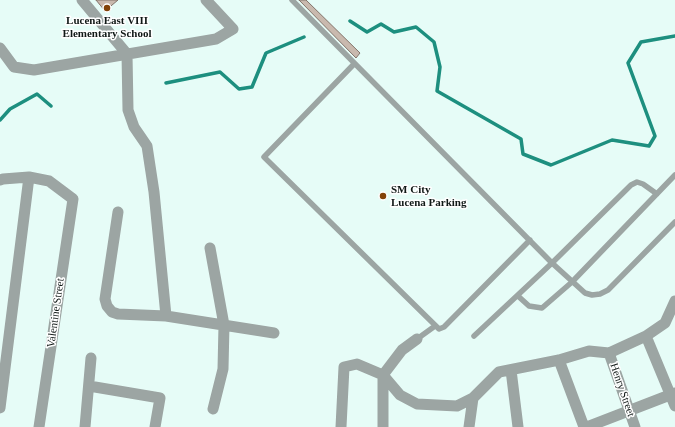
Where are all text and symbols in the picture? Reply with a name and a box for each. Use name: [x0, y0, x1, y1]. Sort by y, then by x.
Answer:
marker: Lucena East VIII Elementary School: [102, 3, 112, 13]
place label: Lucena East VIII Elementary School: [63, 14, 151, 40]
place label: SM City Lucena Parking: [391, 183, 466, 209]
marker: SM City Lucena Parking: [378, 191, 388, 201]
street label: Valentine Street: [45, 277, 67, 349]
street label: Henry Street: [607, 361, 637, 419]

